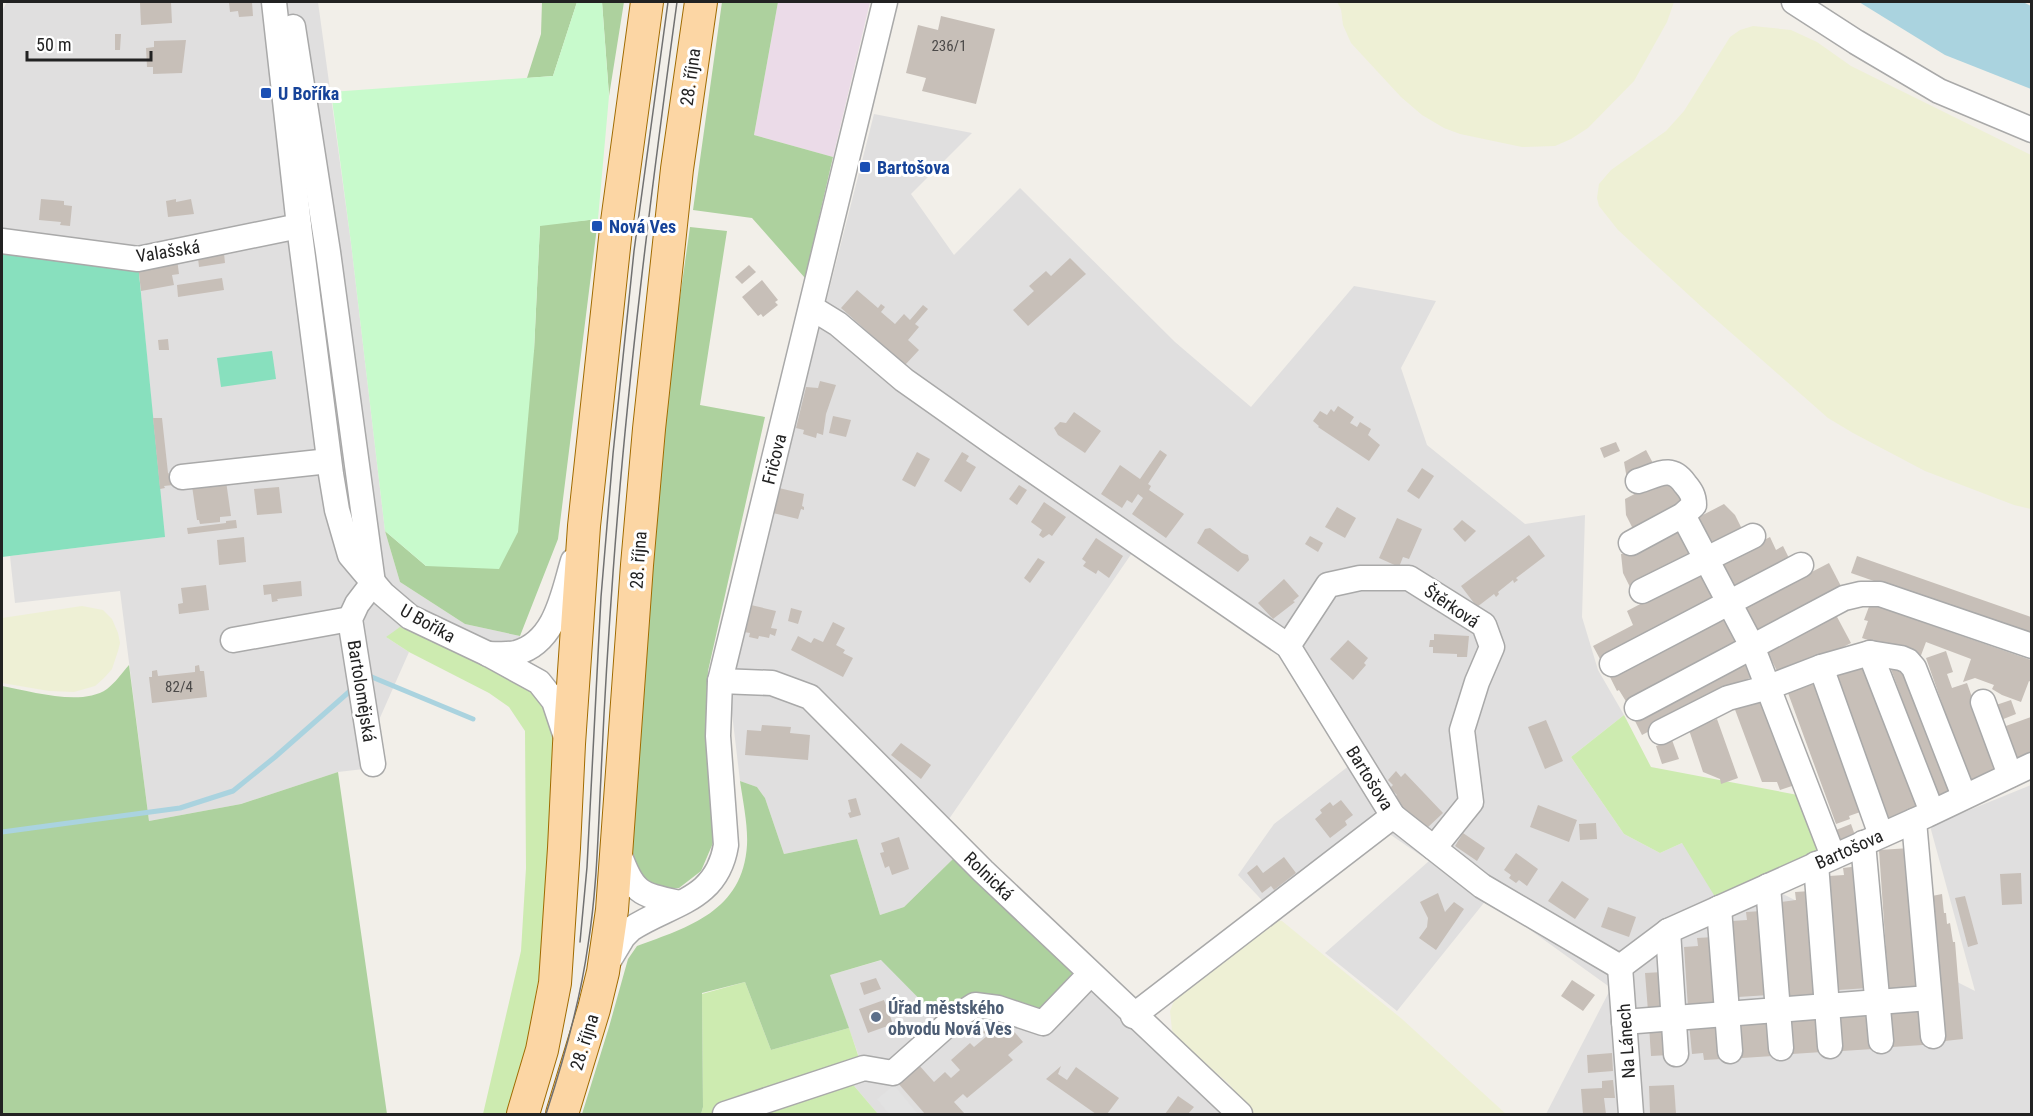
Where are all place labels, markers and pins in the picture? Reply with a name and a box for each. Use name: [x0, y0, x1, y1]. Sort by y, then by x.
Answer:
place label: U Boříka: [278, 83, 339, 104]
marker: U Boříka: [259, 86, 273, 100]
place label: Bartošova: [877, 157, 950, 178]
marker: Bartošova: [858, 160, 872, 174]
place label: Nová Ves: [609, 216, 676, 237]
marker: Nová Ves: [590, 219, 604, 233]
place label: Úřad městského obvodu Nová Ves: [888, 997, 1012, 1039]
marker: Úřad městského obvodu Nová Ves: [869, 1010, 883, 1024]

